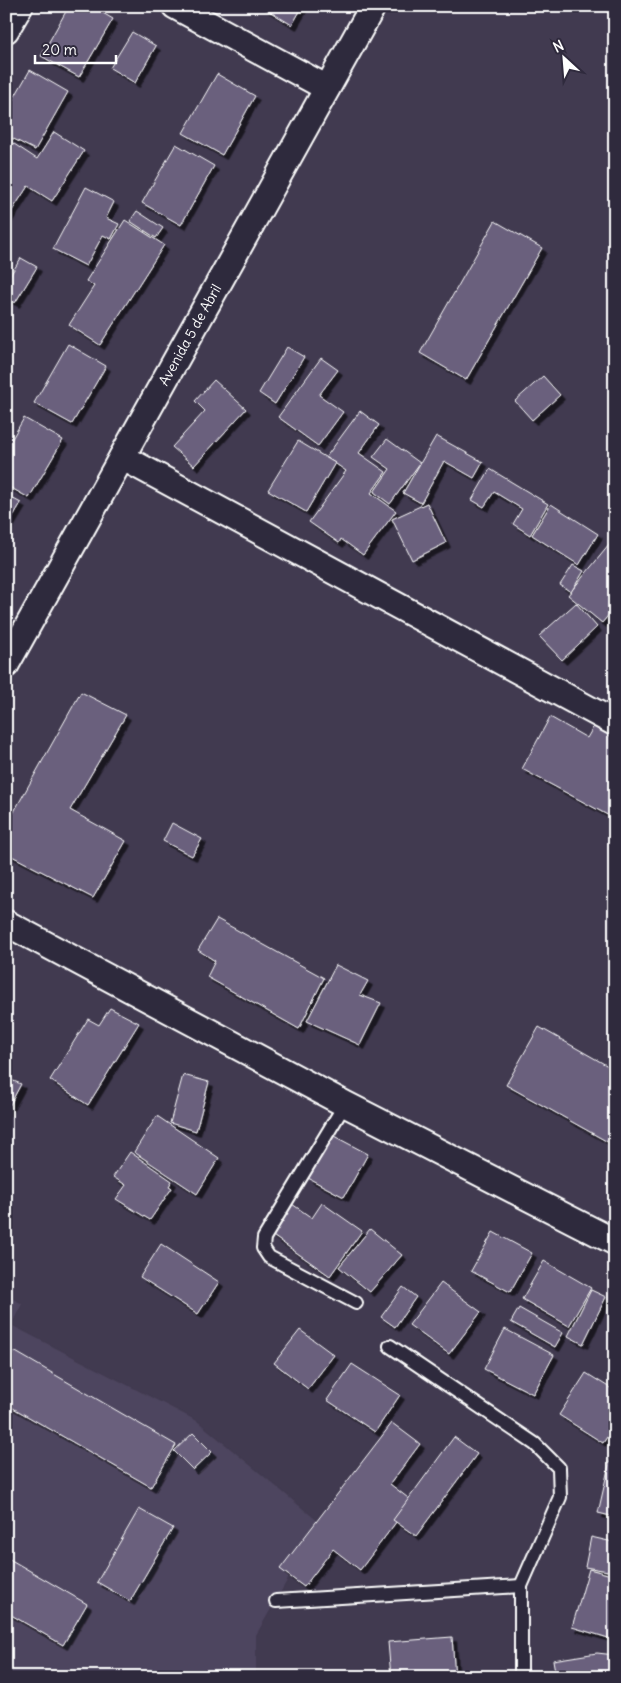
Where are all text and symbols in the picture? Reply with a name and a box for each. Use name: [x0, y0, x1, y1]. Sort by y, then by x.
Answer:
scale bar: [35, 32, 116, 64]
north arrow: [538, 32, 588, 82]
text: N: [550, 36, 567, 57]
text: 20 m: [42, 40, 77, 59]
street label: Avenida 5 de Abril: [154, 281, 225, 389]

